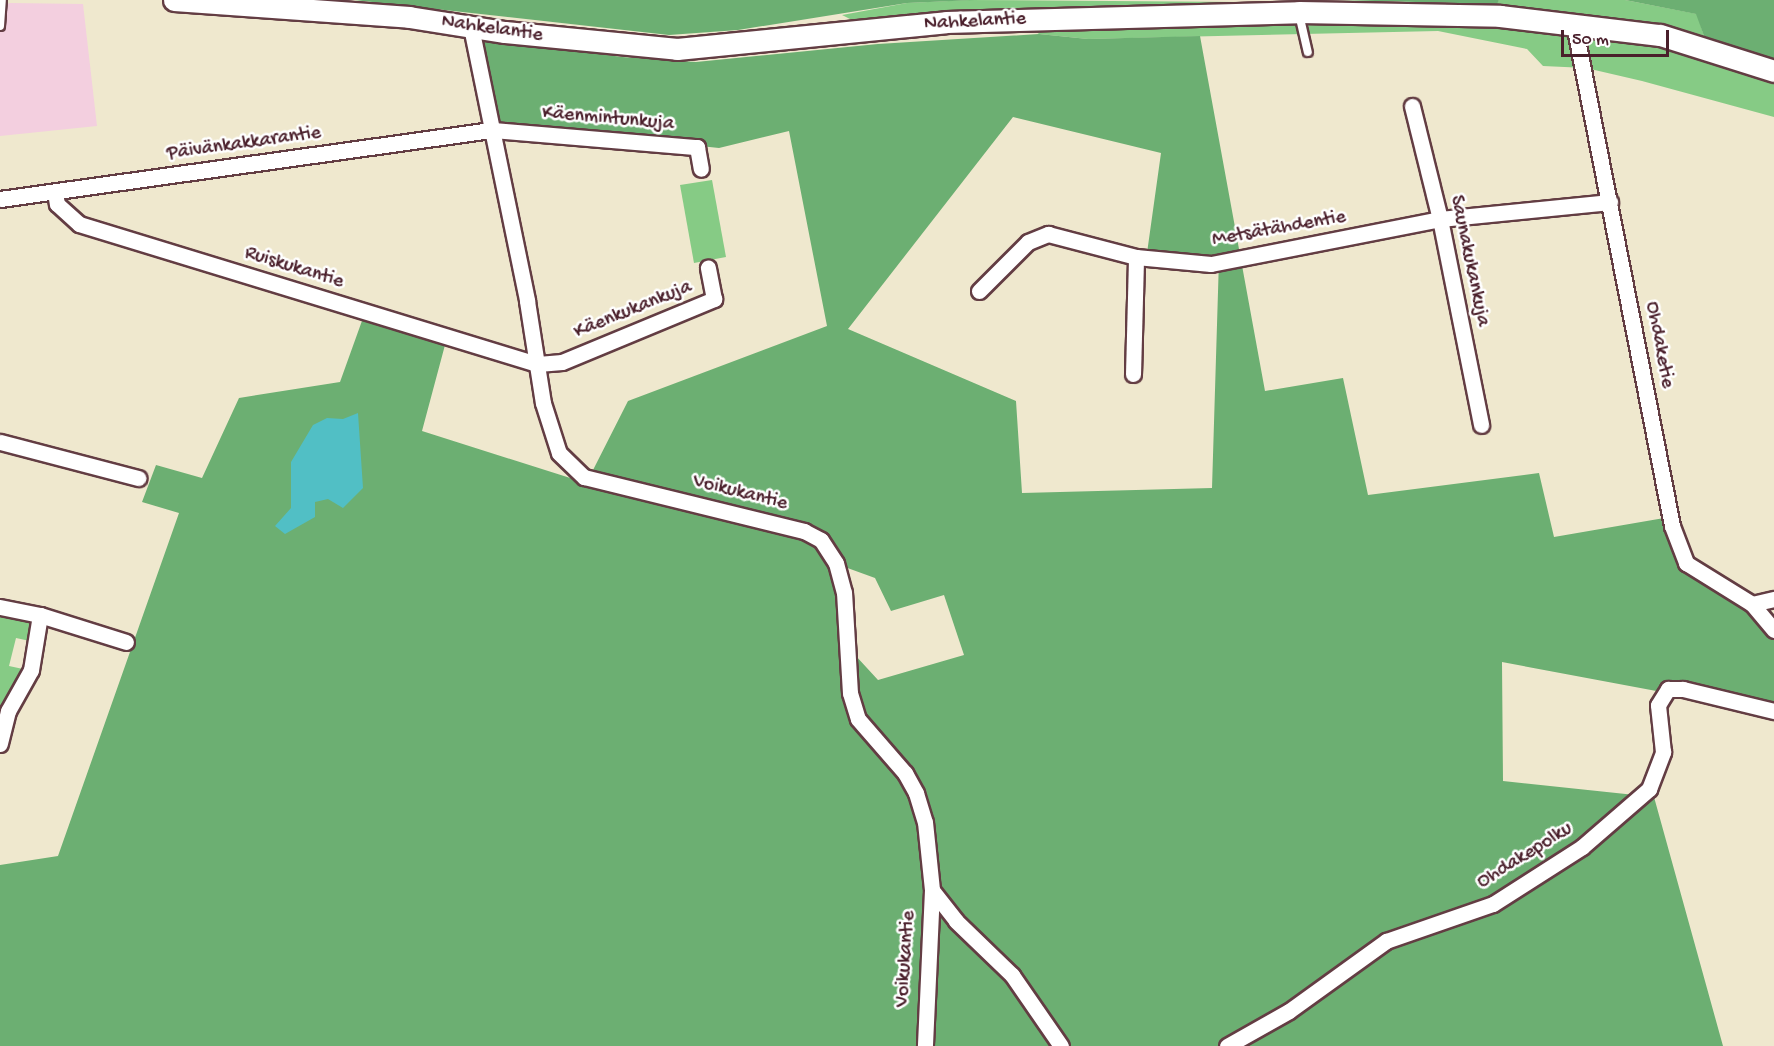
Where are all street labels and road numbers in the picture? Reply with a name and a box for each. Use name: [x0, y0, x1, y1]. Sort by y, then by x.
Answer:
street label: Nahkelantie: [923, 7, 1027, 37]
street label: Nahkelantie: [440, 10, 544, 48]
street label: Käenmintunkuja: [541, 101, 675, 137]
street label: Päivänkakkarantie: [165, 121, 323, 167]
street label: Saunakukankuja: [1443, 193, 1495, 329]
street label: Metsätähdentie: [1210, 205, 1348, 253]
street label: Ruiskukantie: [242, 242, 346, 294]
street label: Käenkukankuja: [571, 275, 695, 345]
street label: Ohdaketie: [1639, 300, 1679, 390]
street label: Voikukantie: [690, 470, 790, 516]
street label: Ohdakepolku: [1473, 817, 1577, 895]
street label: Voikukantie: [891, 910, 921, 1008]

